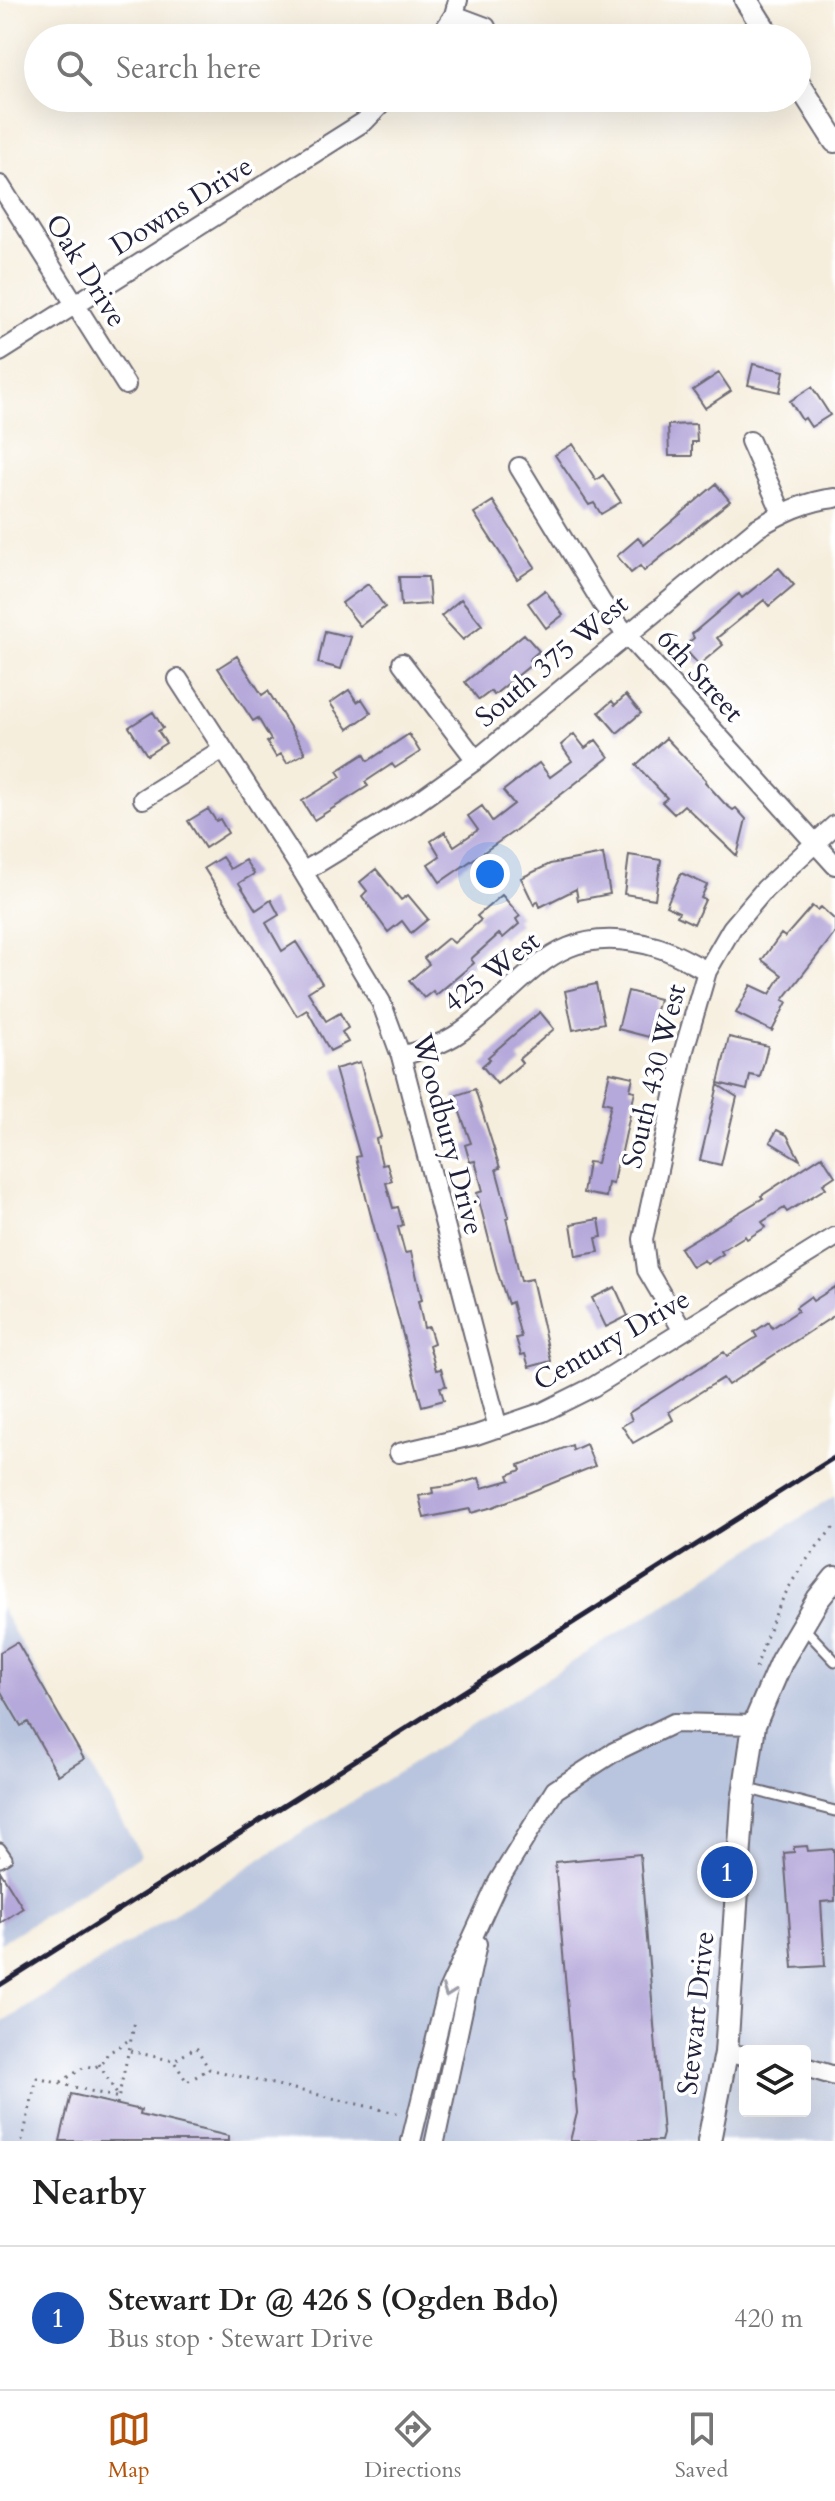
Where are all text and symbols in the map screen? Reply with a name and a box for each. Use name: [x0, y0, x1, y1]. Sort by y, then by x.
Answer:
search box: [24, 24, 811, 112]
icon: search: [52, 46, 96, 90]
text: Search here: [116, 48, 261, 89]
street label: Downs Drive: [103, 147, 260, 265]
street label: Oak Drive: [37, 207, 136, 334]
street label: South 375 West: [467, 585, 636, 736]
street label: 6th Street: [648, 621, 752, 731]
your location: [470, 854, 510, 894]
street label: 425 West: [436, 922, 548, 1021]
street label: South 430 West: [613, 980, 695, 1172]
street label: Woodbury Drive: [403, 1029, 493, 1239]
street label: Century Drive: [526, 1280, 697, 1400]
pin: 1: [701, 1842, 753, 1902]
street label: Stewart Drive: [669, 1929, 723, 2097]
one-way arrow: [442, 1984, 458, 1998]
map controls: [739, 2045, 811, 2117]
button: layers: [739, 2045, 811, 2117]
text: Nearby: [32, 2170, 147, 2216]
text: Stewart Dr @ 426 S (Ogden Bdo): [108, 2280, 559, 2321]
text: 1: [51, 2301, 65, 2336]
text: 420 m: [734, 2301, 803, 2336]
text: Bus stop · Stewart Drive: [108, 2321, 374, 2356]
tab: Map: [107, 2407, 151, 2485]
tab: Directions: [364, 2407, 461, 2485]
tab: Saved: [675, 2407, 728, 2485]

